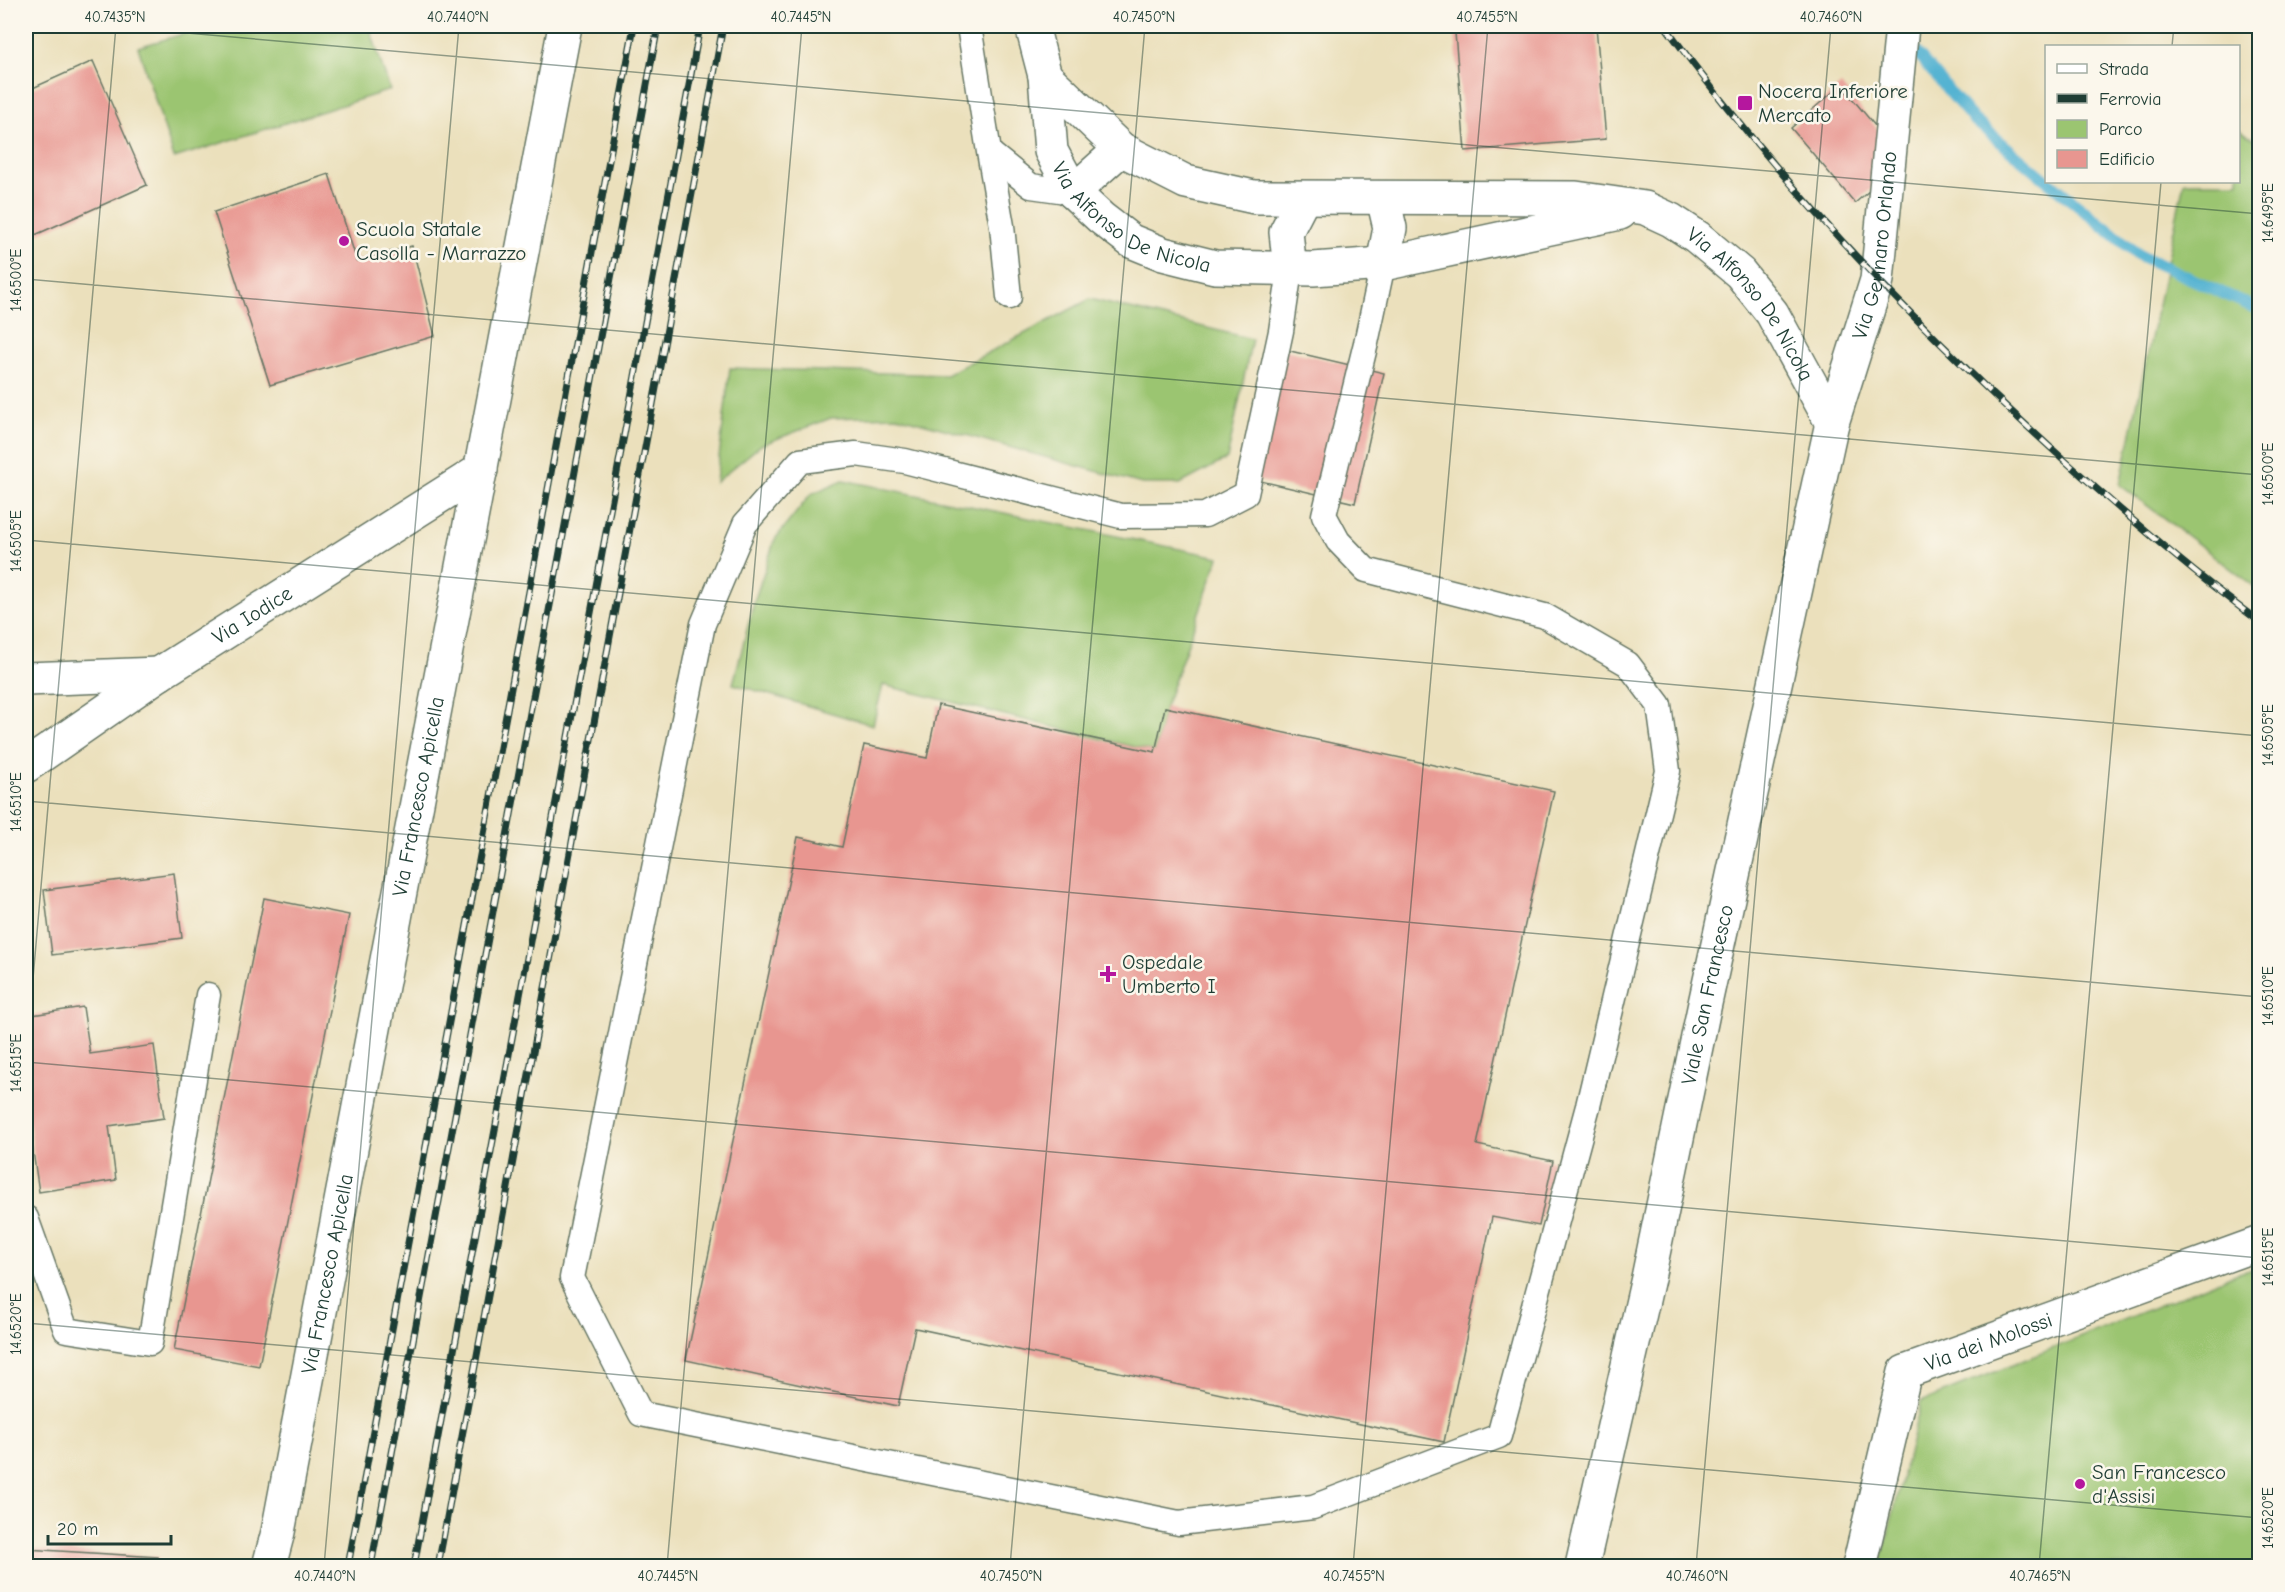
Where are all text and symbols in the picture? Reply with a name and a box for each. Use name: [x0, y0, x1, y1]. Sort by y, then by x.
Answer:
text: 40.7435°N: [84, 8, 146, 26]
text: 40.7440°N: [427, 8, 489, 26]
text: 40.7445°N: [771, 8, 831, 26]
text: 40.7450°N: [1113, 8, 1175, 26]
text: 40.7455°N: [1456, 8, 1518, 26]
text: 40.7460°N: [1800, 8, 1862, 26]
legend: [2045, 45, 2240, 183]
text: Strada: [2099, 59, 2149, 80]
place label: Nocera Inferiore Mercato: [1758, 79, 1908, 127]
text: Ferrovia: [2099, 89, 2162, 110]
marker: Nocera Inferiore Mercato: [1736, 94, 1754, 112]
text: Parco: [2099, 119, 2142, 140]
text: Edificio: [2099, 149, 2155, 170]
street label: Via Gennaro Orlando: [1847, 150, 1902, 342]
street label: Via Alfonso De Nicola: [1047, 158, 1213, 278]
text: 14.6495°E: [2259, 183, 2277, 243]
place label: Scuola Statale Casolla - Marrazzo: [356, 217, 526, 265]
street label: Via Alfonso De Nicola: [1683, 222, 1819, 385]
marker: Scuola Statale Casolla - Marrazzo: [337, 234, 351, 248]
text: 14.6500°E: [7, 249, 25, 311]
text: 14.6500°E: [2259, 443, 2277, 505]
text: 14.6505°E: [7, 510, 25, 572]
street label: Via Iodice: [208, 581, 297, 649]
street label: Via Francesco Apicella: [387, 695, 449, 898]
text: 14.6505°E: [2259, 704, 2277, 766]
text: 14.6510°E: [7, 772, 25, 832]
street label: Viale San Francesco: [1676, 902, 1738, 1087]
place label: Ospedale Umberto I: [1122, 950, 1216, 998]
marker: Ospedale Umberto I: [1099, 965, 1117, 983]
text: 14.6510°E: [2259, 966, 2277, 1026]
text: 14.6515°E: [7, 1034, 25, 1092]
street label: Via Francesco Apicella: [296, 1172, 358, 1376]
text: 14.6515°E: [2259, 1228, 2277, 1286]
text: 14.6520°E: [7, 1293, 25, 1355]
street label: Via dei Molossi: [1921, 1308, 2055, 1376]
place label: San Francesco d'Assisi: [2092, 1460, 2226, 1508]
marker: San Francesco d'Assisi: [2073, 1477, 2087, 1491]
text: 14.6520°E: [2259, 1487, 2277, 1549]
scale bar: [48, 1508, 171, 1546]
text: 20 m: [57, 1519, 98, 1540]
text: 40.7440°N: [294, 1567, 356, 1585]
text: 40.7445°N: [638, 1567, 698, 1585]
text: 40.7450°N: [980, 1567, 1042, 1585]
text: 40.7455°N: [1323, 1567, 1385, 1585]
text: 40.7460°N: [1666, 1567, 1728, 1585]
text: 40.7465°N: [2009, 1567, 2071, 1585]

